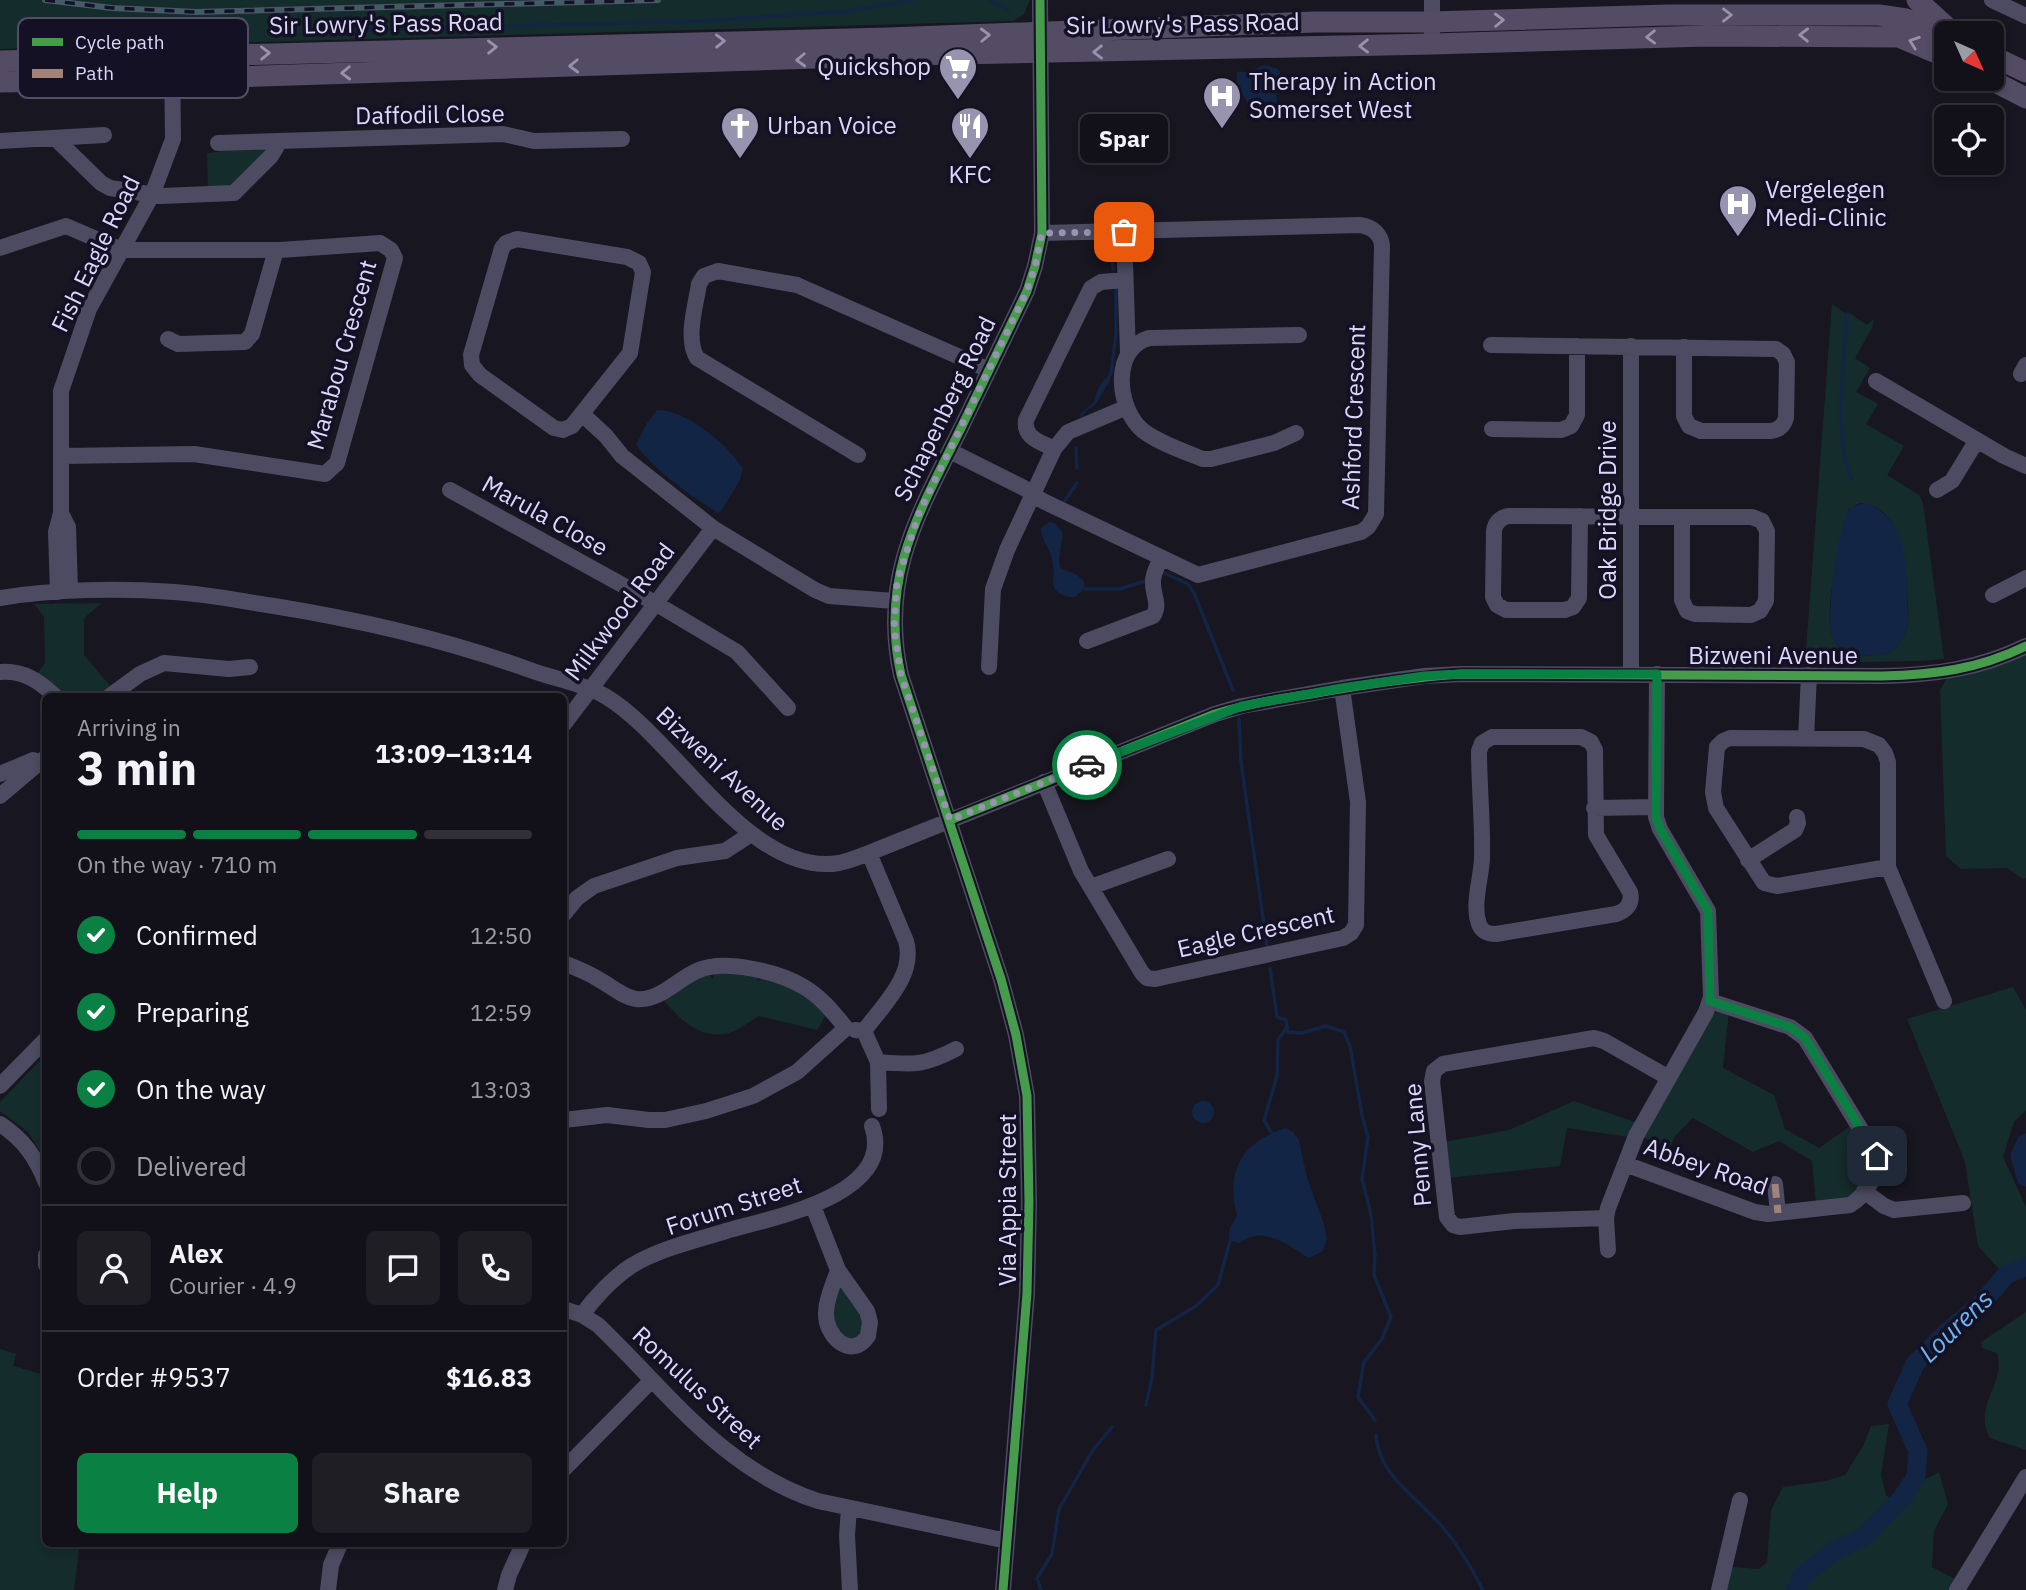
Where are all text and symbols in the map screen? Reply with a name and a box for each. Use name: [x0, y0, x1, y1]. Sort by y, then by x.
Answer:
street label: Sir Lowry's Pass Road: [269, 5, 503, 41]
street label: Sir Lowry's Pass Road: [1066, 5, 1300, 41]
one-way arrow: [1722, 7, 1733, 23]
one-way arrow: [1494, 12, 1505, 27]
legend: [18, 18, 248, 98]
north arrow: [1934, 21, 2004, 91]
map controls: [1934, 21, 2004, 175]
one-way arrow: [980, 27, 991, 42]
one-way arrow: [1798, 27, 1808, 43]
one-way arrow: [1645, 29, 1656, 45]
text: Cycle path: [75, 30, 164, 54]
one-way arrow: [715, 34, 726, 49]
one-way arrow: [1908, 36, 1920, 50]
one-way arrow: [1358, 38, 1369, 54]
one-way arrow: [487, 40, 498, 55]
one-way arrow: [1092, 44, 1103, 60]
one-way arrow: [260, 45, 271, 61]
supermarket icon: Quickshop: [937, 46, 979, 101]
place label: Quickshop: [817, 50, 931, 82]
one-way arrow: [795, 52, 806, 67]
one-way arrow: [568, 58, 579, 73]
text: Path: [75, 61, 114, 85]
place label: Therapy in Action Somerset West: [1249, 65, 1437, 125]
one-way arrow: [341, 66, 352, 81]
hospital icon: Therapy in Action Somerset West: [1201, 75, 1243, 130]
street label: Daffodil Close: [355, 97, 505, 131]
church icon: Urban Voice: [719, 105, 761, 160]
restaurant icon: KFC: [949, 105, 991, 160]
button: locate: [1934, 105, 2004, 175]
place label: Urban Voice: [767, 109, 897, 141]
callout: Spar: [1080, 113, 1168, 162]
text: Spar: [1099, 123, 1149, 153]
place label: KFC: [948, 158, 992, 190]
street label: Fish Eagle Road: [43, 170, 147, 337]
place label: Vergelegen Medi-Clinic: [1765, 173, 1887, 233]
hospital icon: Vergelegen Medi-Clinic: [1717, 183, 1759, 238]
pin: [1094, 202, 1154, 262]
icon: bag: [1105, 213, 1143, 251]
street label: Marabou Crescent: [299, 256, 383, 453]
street label: Schapenberg Road: [885, 311, 1003, 506]
street label: Ashford Crescent: [1334, 324, 1372, 510]
street label: Oak Bridge Drive: [1591, 420, 1623, 600]
street label: Marula Close: [477, 467, 614, 563]
street label: Milkwood Road: [557, 536, 682, 687]
street label: Bizweni Avenue: [1688, 639, 1858, 671]
street label: Bizweni Avenue: [650, 699, 796, 838]
text: Arriving in: [77, 712, 181, 742]
courier: [1052, 730, 1122, 800]
text: 13:09–13:14: [375, 736, 532, 770]
text: 3 min: [77, 738, 197, 798]
icon: car: [1068, 746, 1106, 784]
text: On the way · 710 m: [77, 849, 277, 879]
street label: Eagle Crescent: [1174, 897, 1338, 965]
icon: check: [77, 916, 115, 954]
text: Confirmed: [136, 918, 258, 952]
text: 12:50: [470, 920, 532, 950]
icon: check: [77, 993, 115, 1031]
text: Preparing: [136, 995, 249, 1029]
text: 12:59: [470, 997, 532, 1027]
icon: check: [77, 1070, 115, 1108]
text: On the way: [136, 1072, 266, 1106]
text: 13:03: [470, 1074, 532, 1104]
street label: Penny Lane: [1396, 1082, 1438, 1208]
street label: Via Appia Street: [991, 1114, 1023, 1286]
pin: [1847, 1126, 1907, 1186]
street label: Abbey Road: [1640, 1130, 1773, 1202]
icon: home: [1858, 1137, 1896, 1175]
text: Delivered: [136, 1149, 247, 1183]
street label: Forum Street: [662, 1168, 806, 1242]
button: person: [77, 1231, 151, 1305]
button: chat: [366, 1231, 440, 1305]
button: phone: [458, 1231, 532, 1305]
text: Alex: [169, 1236, 223, 1270]
text: Courier · 4.9: [169, 1270, 297, 1300]
water label: Lourens: [1911, 1282, 2000, 1369]
street label: Romulus Street: [626, 1319, 769, 1456]
text: Order #9537: [77, 1360, 231, 1394]
text: $16.83: [446, 1360, 532, 1394]
button: Help: [77, 1453, 298, 1533]
button: Share: [312, 1453, 532, 1533]

